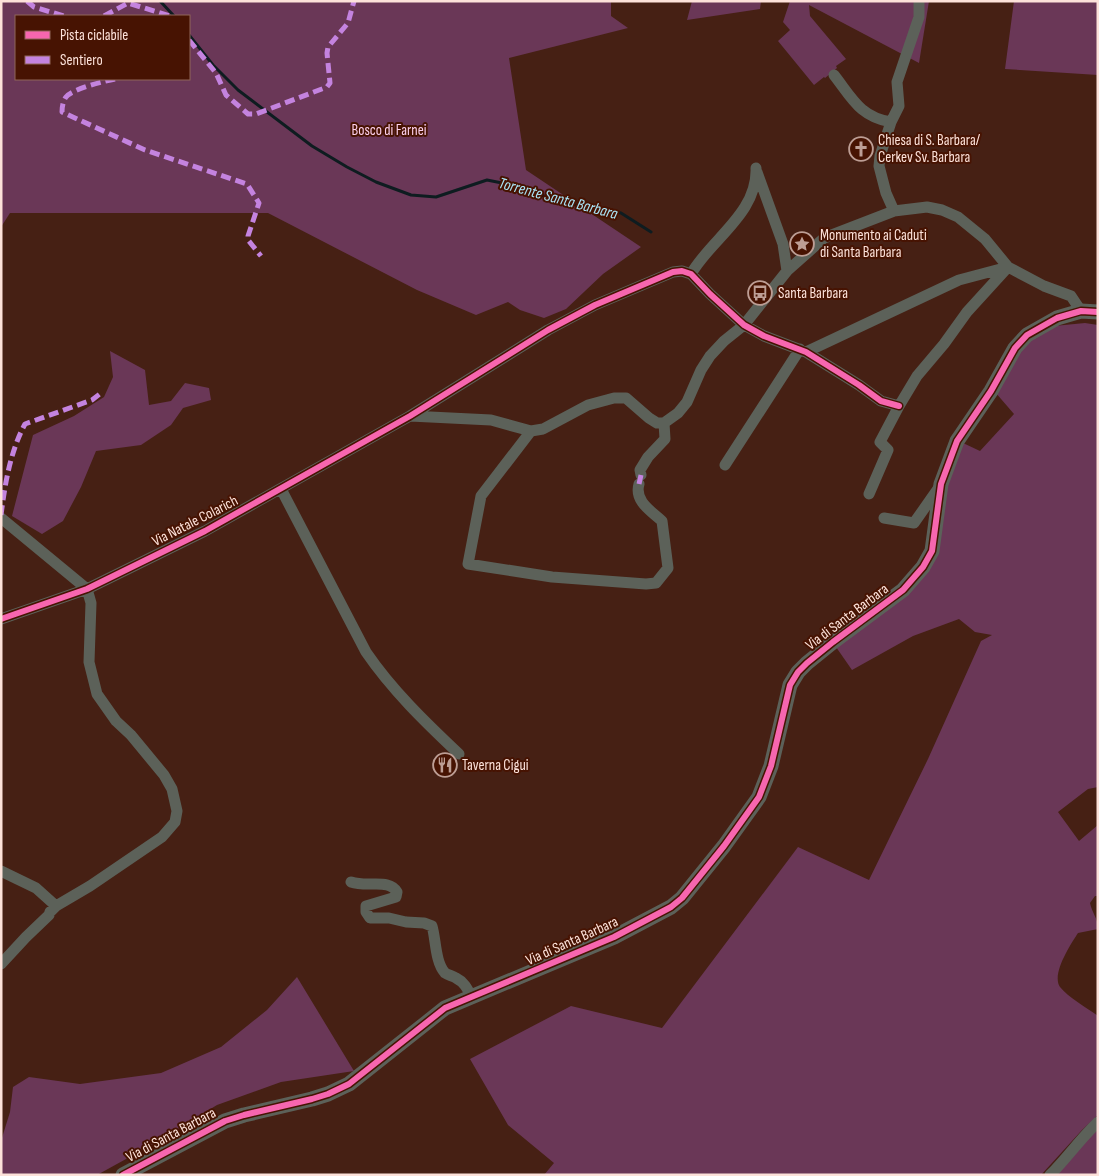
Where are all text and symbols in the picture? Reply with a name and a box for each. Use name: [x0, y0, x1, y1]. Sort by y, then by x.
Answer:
legend: [15, 15, 190, 80]
text: Pista ciclabile: [60, 26, 128, 45]
text: Sentiero: [60, 51, 103, 70]
park label: Bosco di Farnei: [351, 121, 427, 140]
place label: Chiesa di S. Barbara/ Cerkev Sv. Barbara: [878, 131, 981, 167]
church icon: Chiesa di S. Barbara/ Cerkev Sv. Barbara: [848, 136, 874, 162]
water label: Torrente Santa Barbara: [496, 174, 620, 224]
place label: Monumento ai Caduti di Santa Barbara: [820, 226, 927, 262]
place icon: Monumento ai Caduti di Santa Barbara: [789, 231, 815, 257]
bus stop icon: Santa Barbara: [747, 280, 773, 306]
place label: Santa Barbara: [778, 284, 848, 303]
street label: Via Natale Colarich: [149, 491, 241, 551]
street label: Via di Santa Barbara: [802, 579, 892, 654]
restaurant icon: Taverna Cigui: [432, 752, 458, 778]
place label: Taverna Cigui: [462, 756, 529, 775]
street label: Via di Santa Barbara: [523, 912, 621, 970]
street label: Via di Santa Barbara: [123, 1103, 219, 1167]

